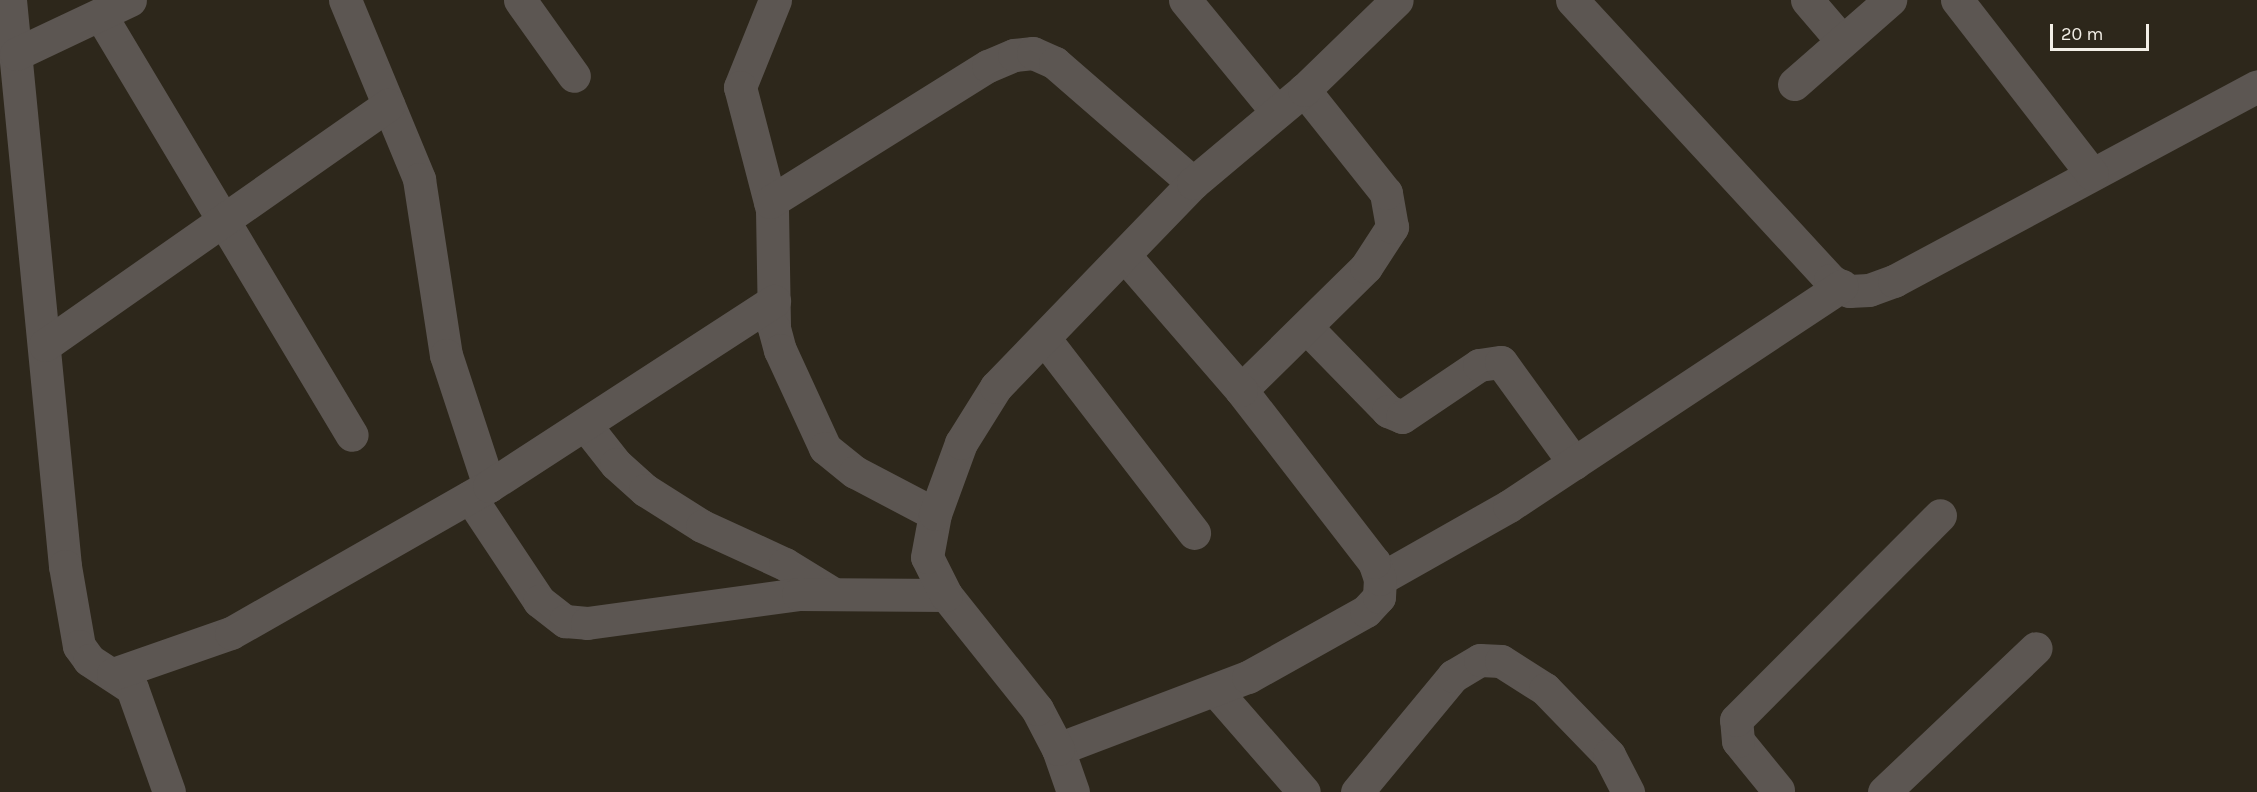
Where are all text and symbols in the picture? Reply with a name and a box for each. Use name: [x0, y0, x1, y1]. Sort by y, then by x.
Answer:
scale bar: [2053, 12, 2152, 50]
text: 20 m: [2061, 23, 2103, 45]

